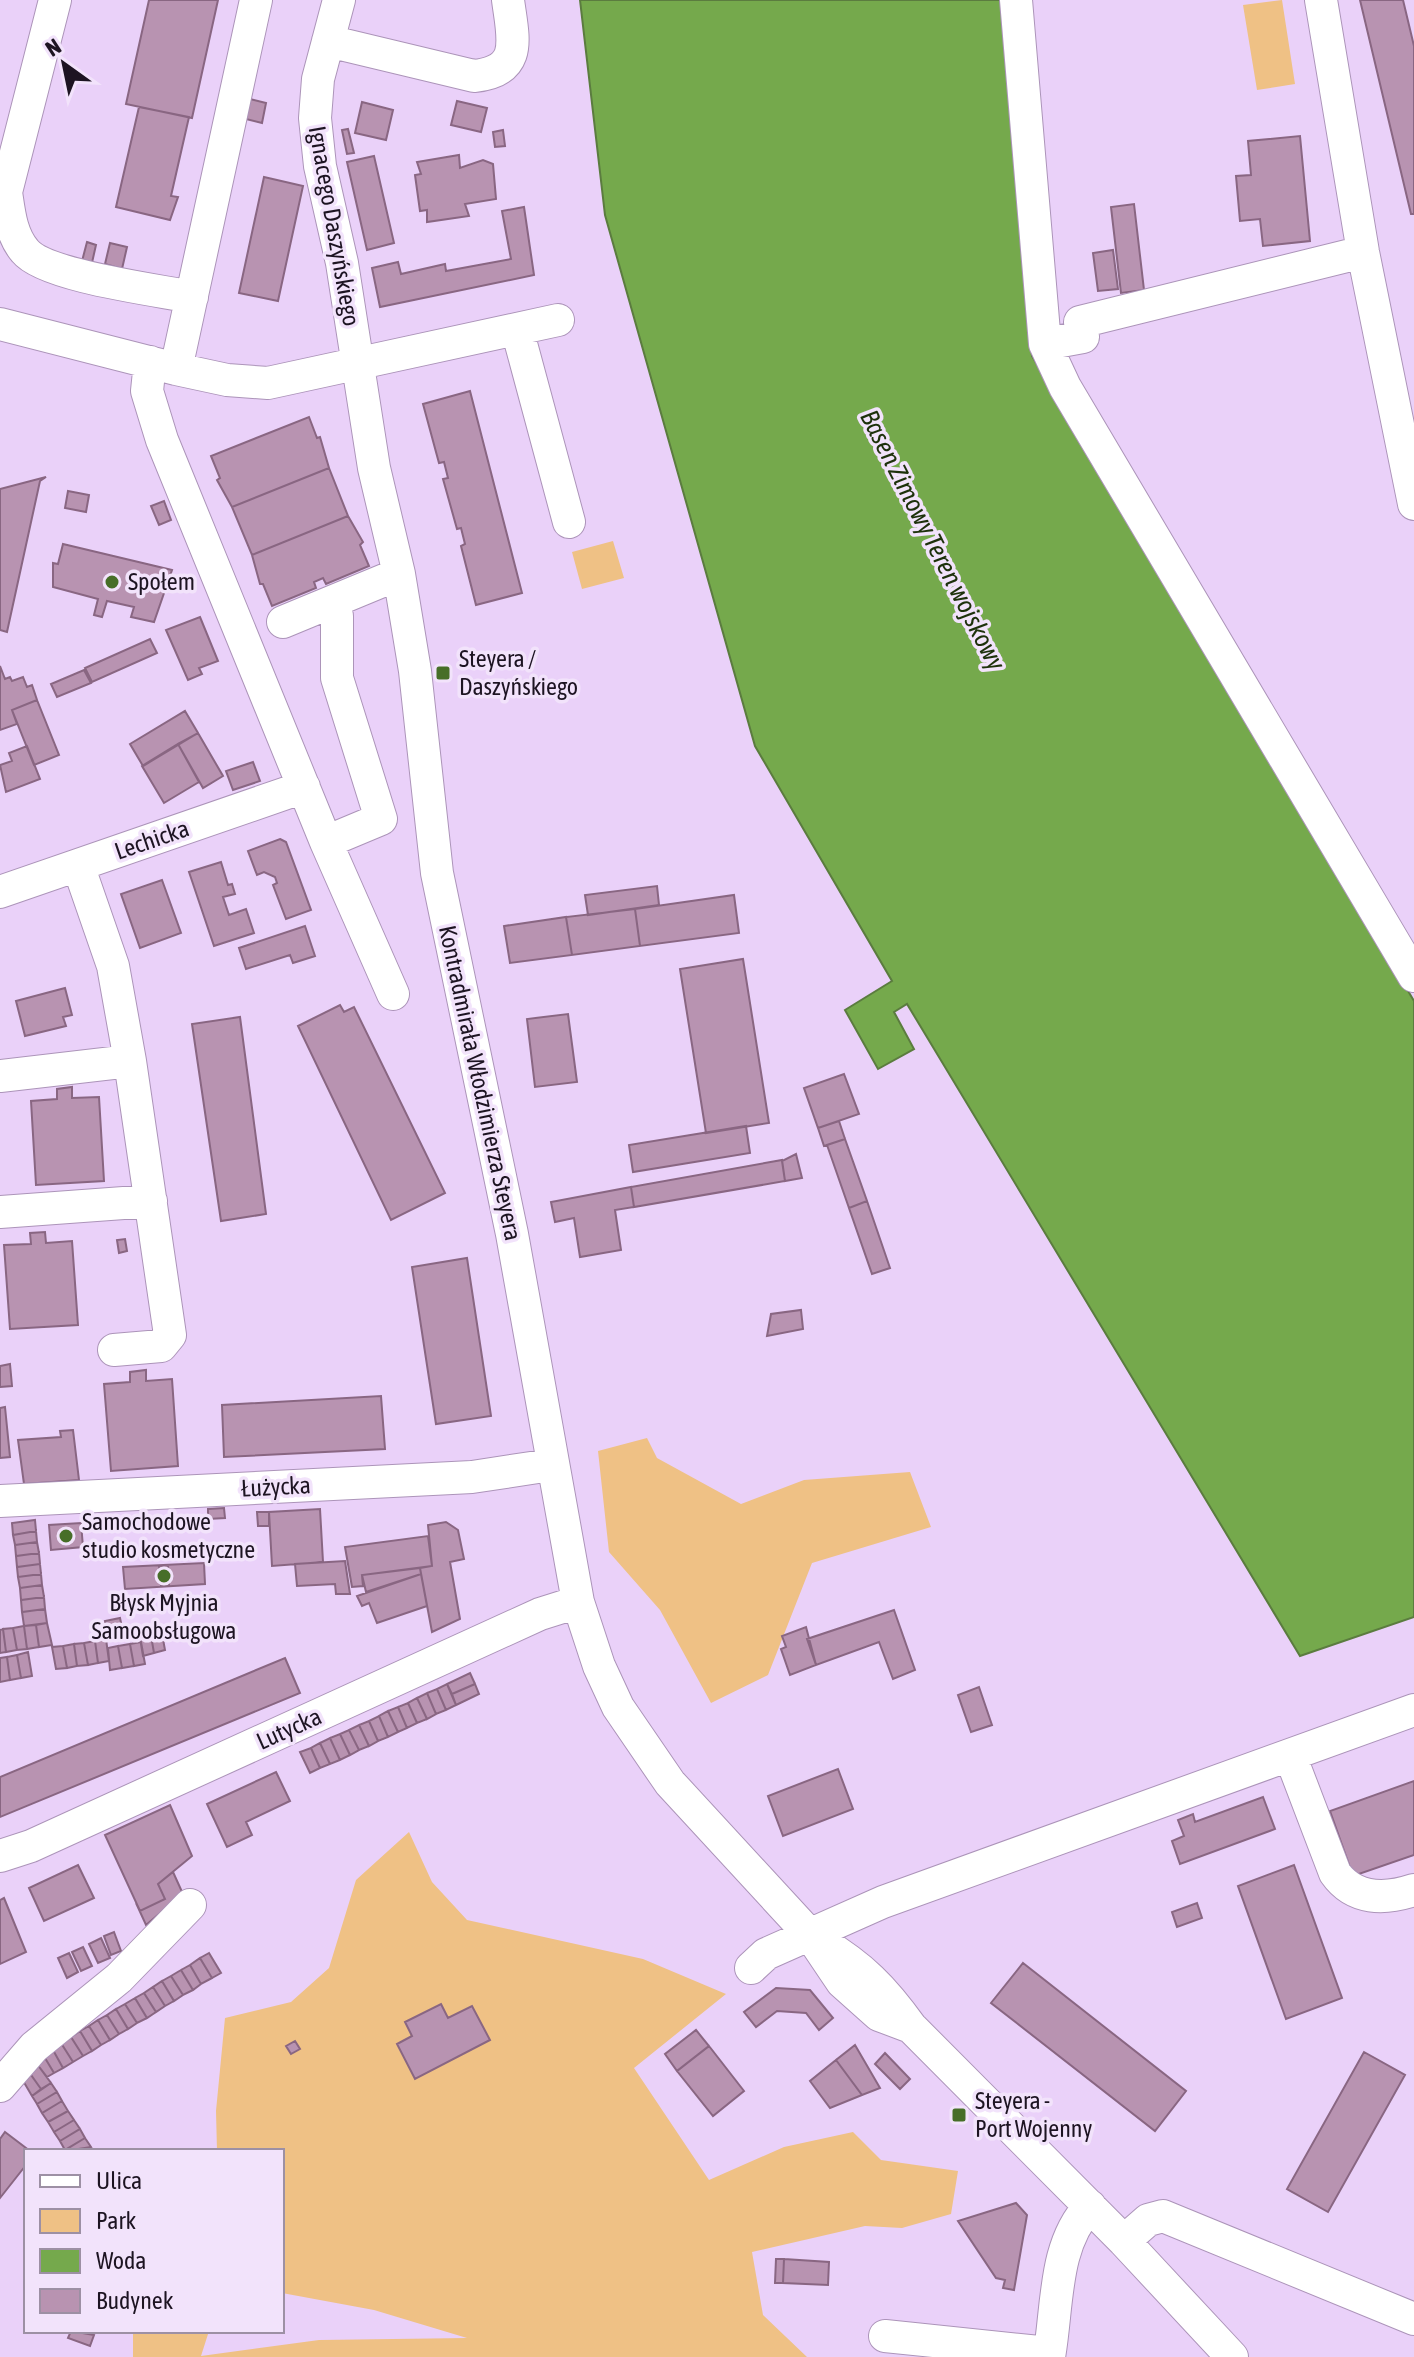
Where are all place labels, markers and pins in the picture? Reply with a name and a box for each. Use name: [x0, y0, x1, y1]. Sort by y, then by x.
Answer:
place label: Społem: [128, 568, 195, 595]
marker: Społem: [103, 573, 121, 591]
place label: Steyera / Daszyńskiego: [459, 645, 578, 700]
marker: Steyera / Daszyńskiego: [434, 664, 452, 682]
place label: Samochodowe studio kosmetyczne: [82, 1508, 255, 1563]
marker: Samochodowe studio kosmetyczne: [57, 1527, 75, 1545]
marker: Błysk Myjnia Samoobsługowa: [155, 1567, 173, 1585]
place label: Błysk Myjnia Samoobsługowa: [91, 1589, 237, 1644]
place label: Steyera - Port Wojenny: [975, 2087, 1092, 2142]
marker: Steyera - Port Wojenny: [950, 2106, 968, 2124]

